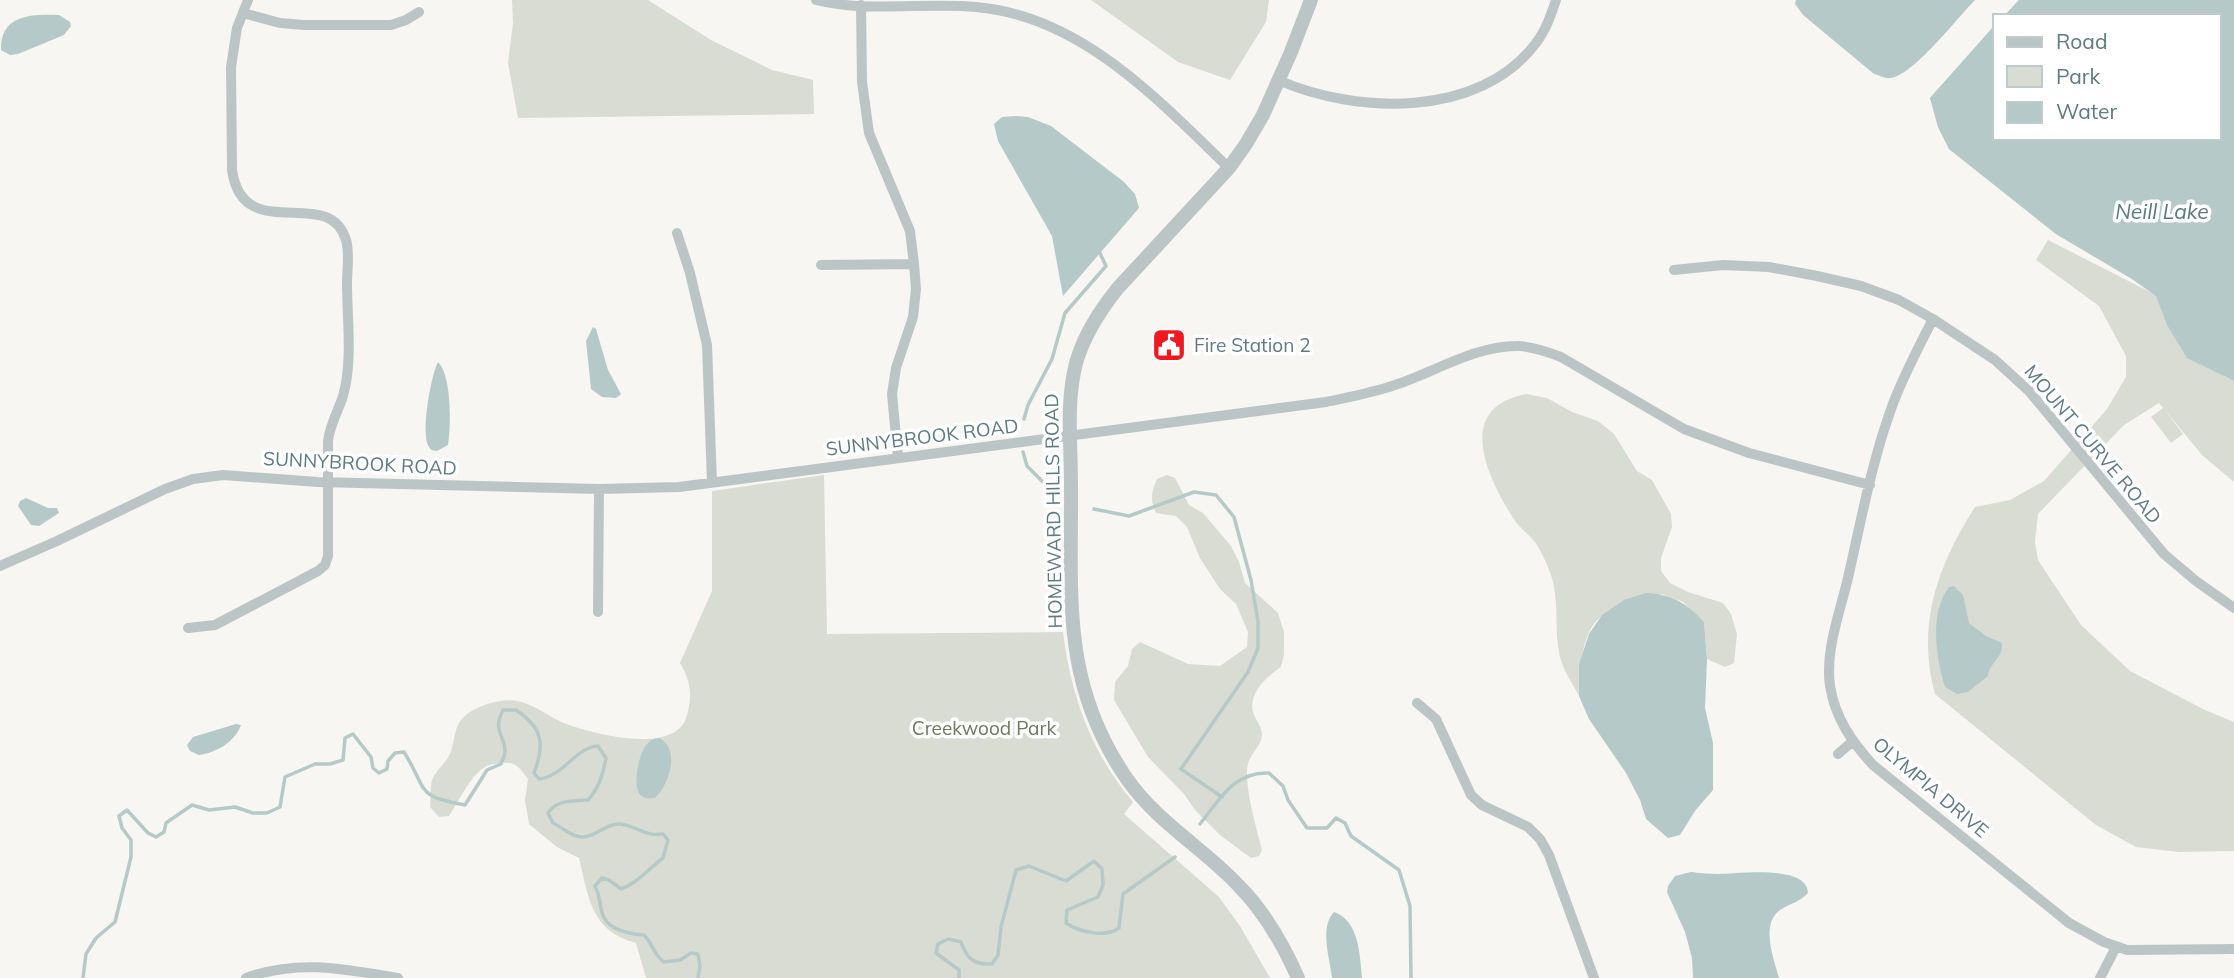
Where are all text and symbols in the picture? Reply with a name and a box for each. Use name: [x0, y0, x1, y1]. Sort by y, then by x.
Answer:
legend: [1993, 14, 2220, 140]
text: Road: [2056, 28, 2107, 54]
text: Park: [2056, 63, 2100, 89]
text: Water: [2056, 98, 2117, 124]
water label: Neill Lake: [2115, 198, 2209, 224]
public building icon: Fire Station 2: [1150, 326, 1188, 364]
place label: Fire Station 2: [1194, 333, 1311, 357]
street label: MOUNT CURVE ROAD: [2019, 360, 2167, 528]
street label: HOMEWARD HILLS ROAD: [1039, 393, 1067, 629]
street label: SUNNYBROOK ROAD: [824, 413, 1020, 461]
street label: SUNNYBROOK ROAD: [263, 446, 457, 480]
park label: Creekwood Park: [912, 716, 1056, 740]
street label: OLYMPIA DRIVE: [1868, 732, 1994, 842]

